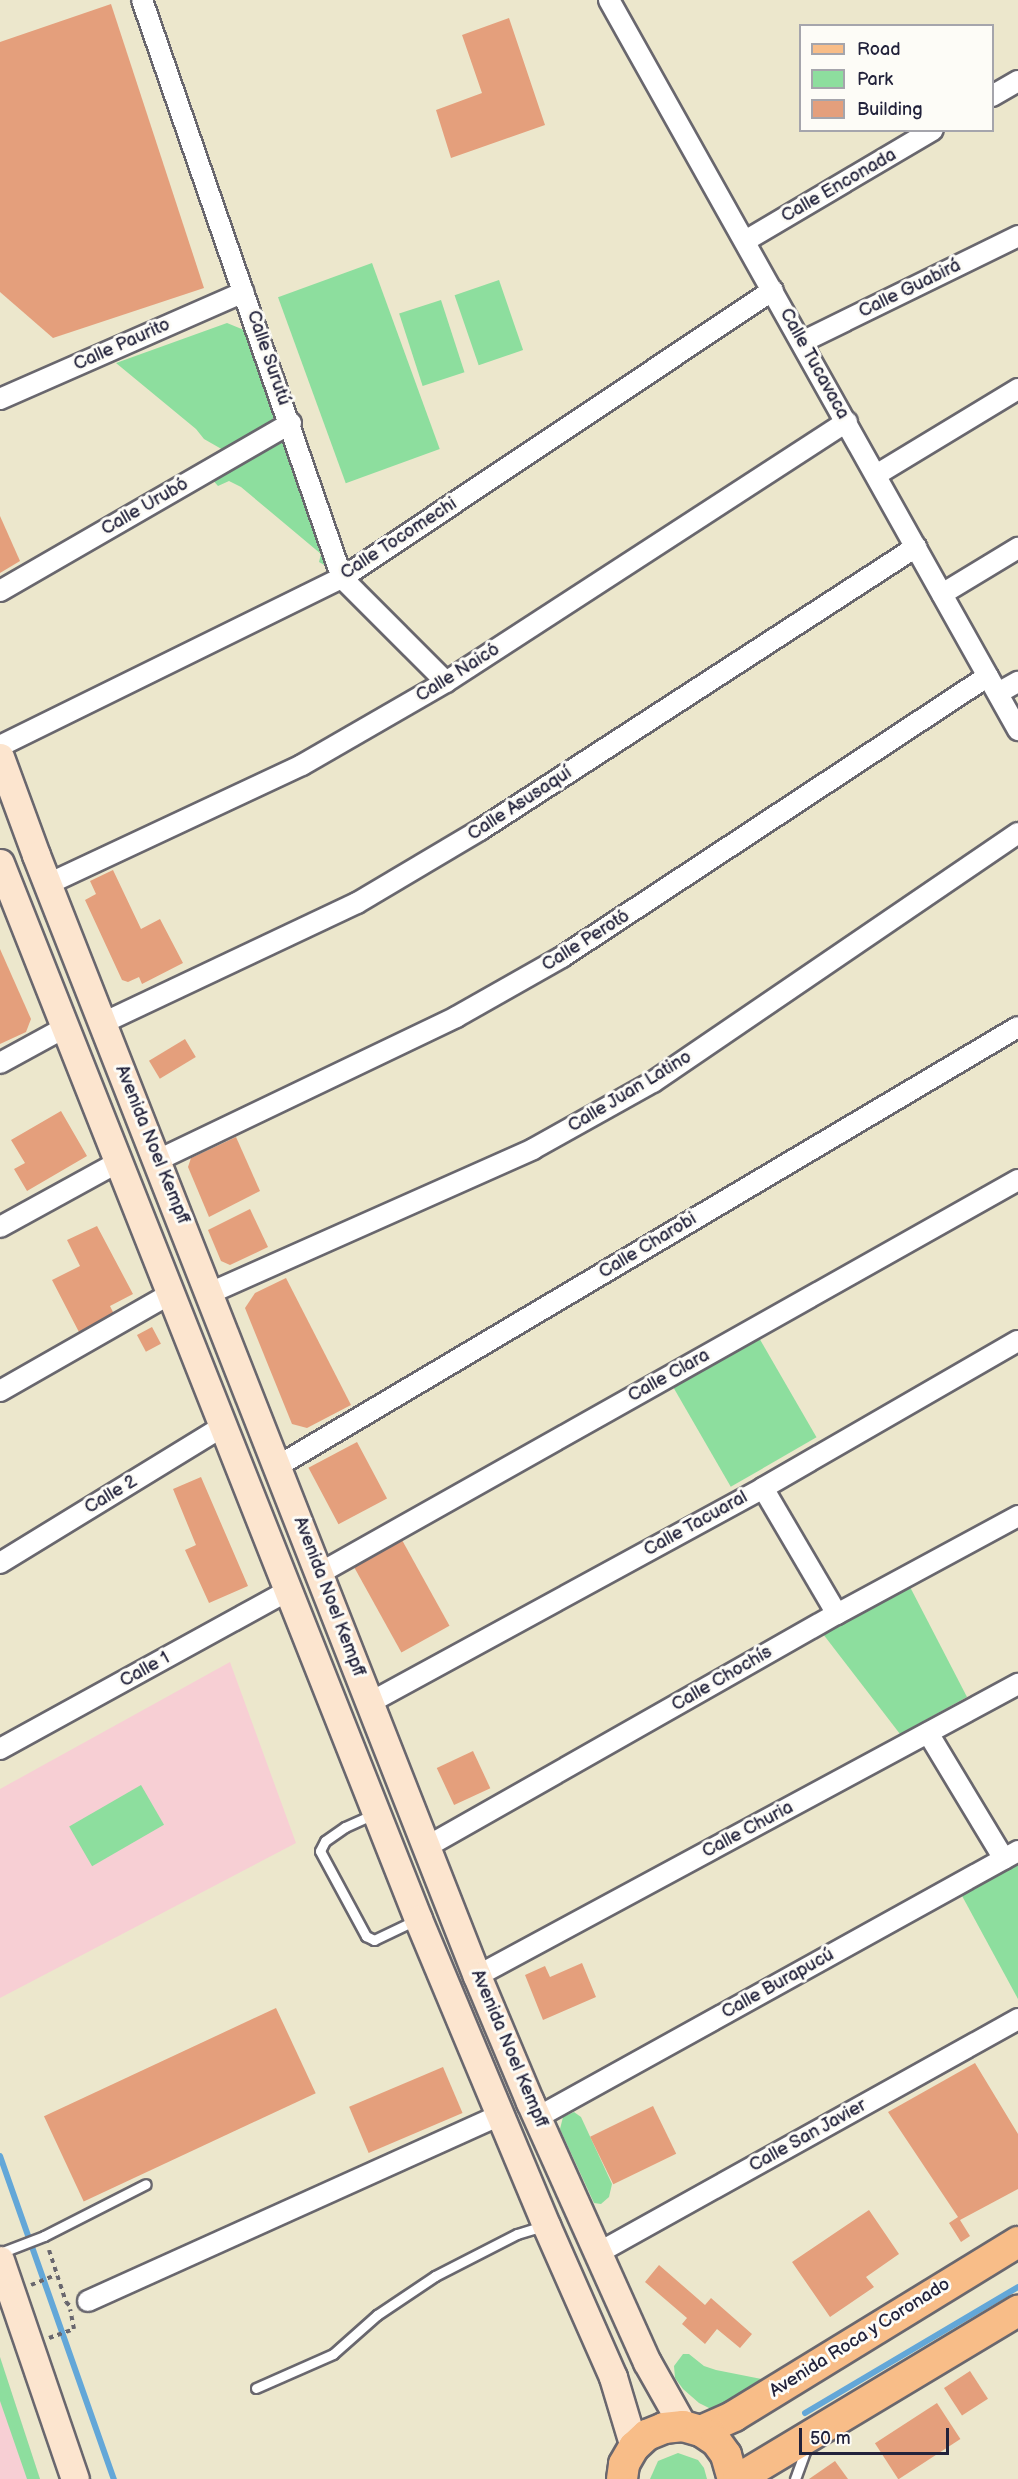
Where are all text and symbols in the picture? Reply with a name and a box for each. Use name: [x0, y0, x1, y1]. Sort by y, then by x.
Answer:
legend: [799, 24, 994, 132]
text: Road: [857, 39, 901, 60]
text: Park: [857, 69, 893, 90]
text: Building: [857, 99, 923, 120]
street label: Calle Enconada: [778, 144, 900, 228]
street label: Calle Guabirá: [855, 255, 965, 323]
street label: Calle Tucavaca: [774, 305, 854, 423]
street label: Calle Surutú: [242, 308, 294, 408]
street label: Calle Paurito: [70, 314, 174, 376]
street label: Calle Urubó: [98, 474, 192, 540]
street label: Calle Tocomechi: [337, 493, 461, 585]
street label: Calle Naicó: [412, 639, 504, 707]
street label: Calle Asusaquí: [464, 762, 576, 846]
street label: Calle Perotó: [538, 906, 634, 976]
street label: Calle Juan Latino: [564, 1046, 696, 1138]
street label: Avenida Noel Kempff: [110, 1062, 194, 1228]
street label: Calle Charobi: [595, 1208, 701, 1284]
street label: Calle Clara: [625, 1345, 713, 1407]
street label: Calle 2: [81, 1471, 141, 1519]
street label: Calle Tacuaral: [640, 1487, 752, 1561]
street label: Avenida Noel Kempff: [288, 1514, 370, 1680]
street label: Calle Chochís: [668, 1642, 776, 1716]
street label: Calle 1: [116, 1648, 174, 1692]
street label: Calle Churia: [699, 1797, 797, 1863]
street label: Calle Burapucú: [718, 1944, 838, 2024]
street label: Avenida Noel Kempff: [466, 1967, 552, 2131]
street label: Calle San Javier: [745, 2095, 871, 2177]
street label: Avenida Roca y Coronado: [765, 2273, 955, 2403]
scale bar: [802, 2416, 952, 2454]
text: 50 m: [810, 2428, 851, 2449]

